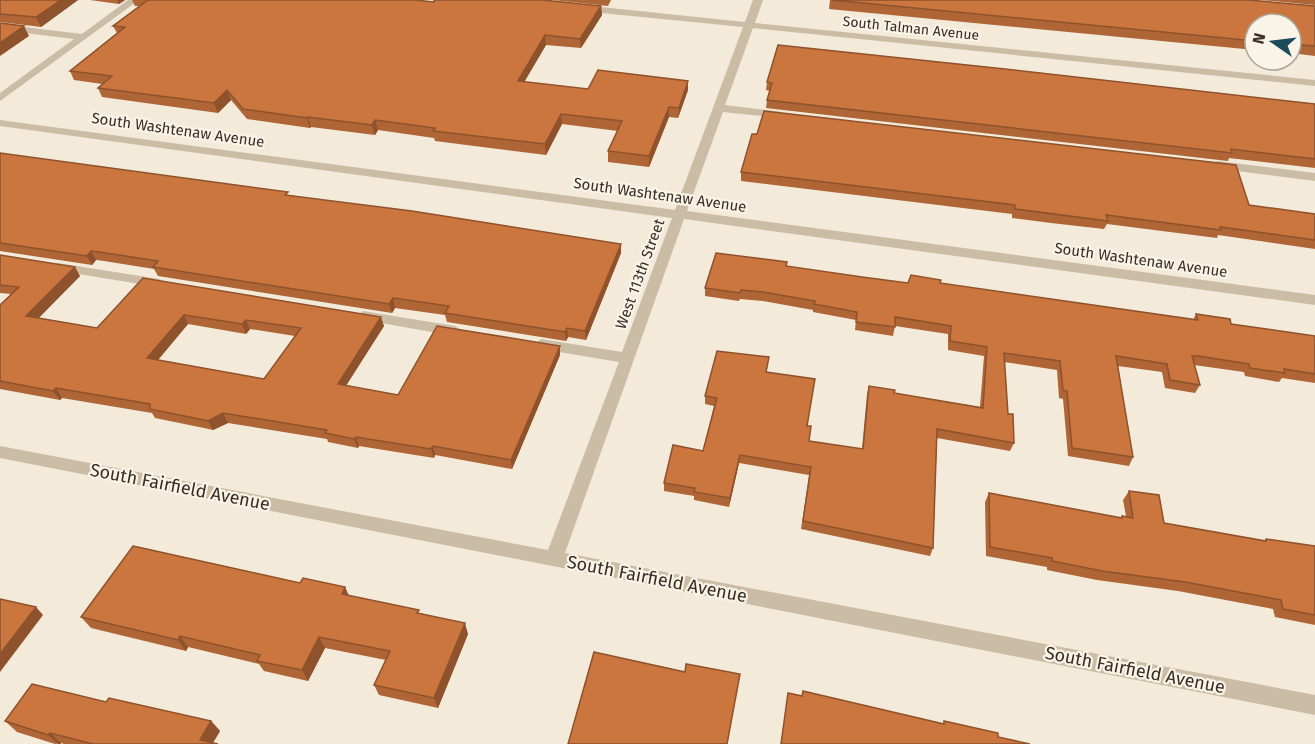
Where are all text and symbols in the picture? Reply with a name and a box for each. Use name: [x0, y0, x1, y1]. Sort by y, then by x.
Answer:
north arrow: [1243, 12, 1303, 72]
street label: South Talman Avenue: [842, 13, 980, 44]
text: N: [1248, 31, 1269, 46]
street label: South Washtenaw Avenue: [90, 109, 266, 151]
street label: South Washtenaw Avenue: [572, 174, 748, 216]
street label: West 113th Street: [612, 216, 668, 332]
street label: South Washtenaw Avenue: [1053, 239, 1229, 281]
street label: South Fairfield Avenue: [88, 459, 272, 515]
street label: South Fairfield Avenue: [565, 551, 749, 607]
street label: South Fairfield Avenue: [1043, 642, 1227, 698]

